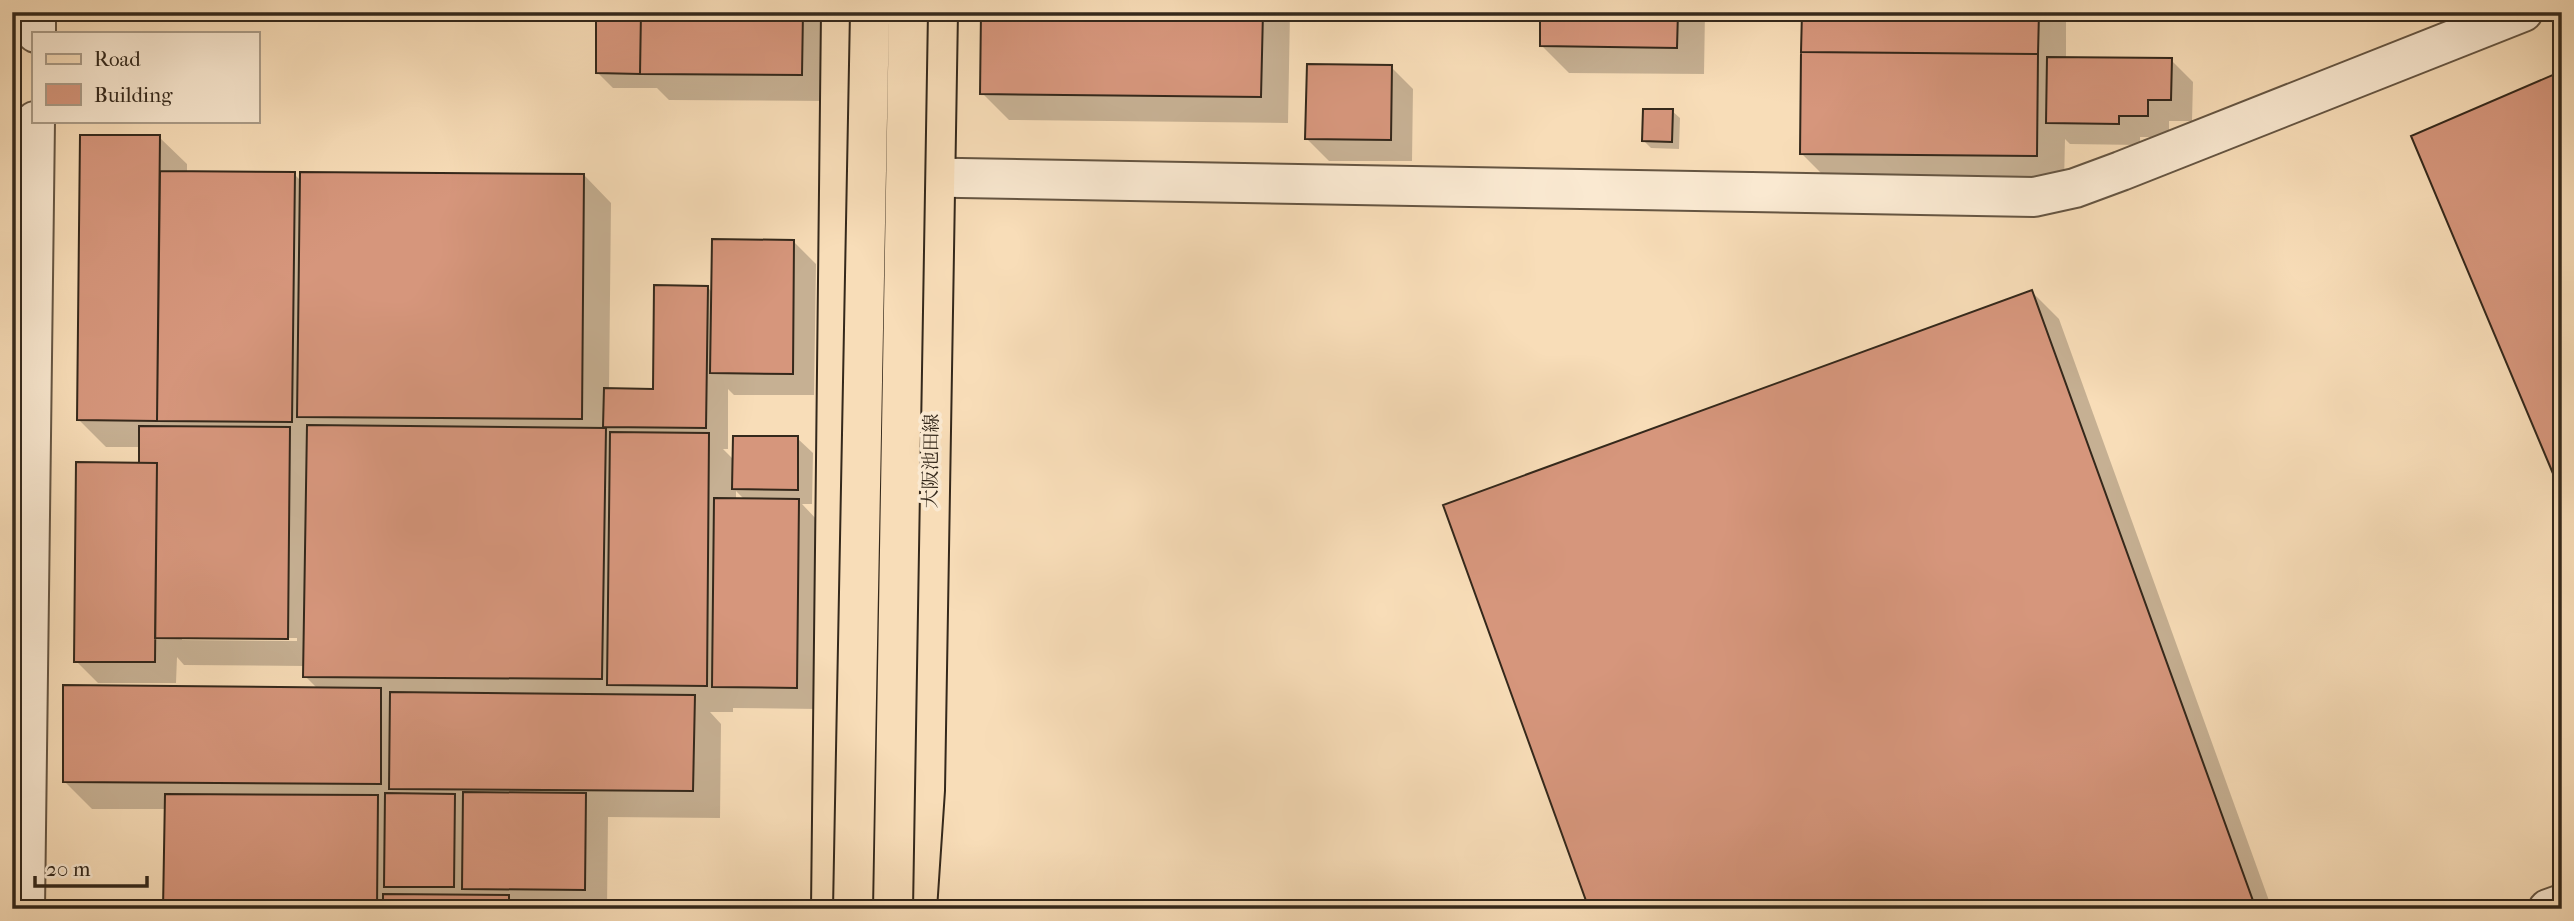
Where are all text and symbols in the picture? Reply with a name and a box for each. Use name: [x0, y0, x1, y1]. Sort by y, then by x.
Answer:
legend: [32, 32, 259, 122]
text: Road: [94, 47, 141, 71]
text: Building: [94, 83, 173, 107]
street label: 大阪池田線: [919, 413, 943, 509]
scale bar: [35, 844, 147, 888]
text: 20 m: [46, 857, 91, 881]

